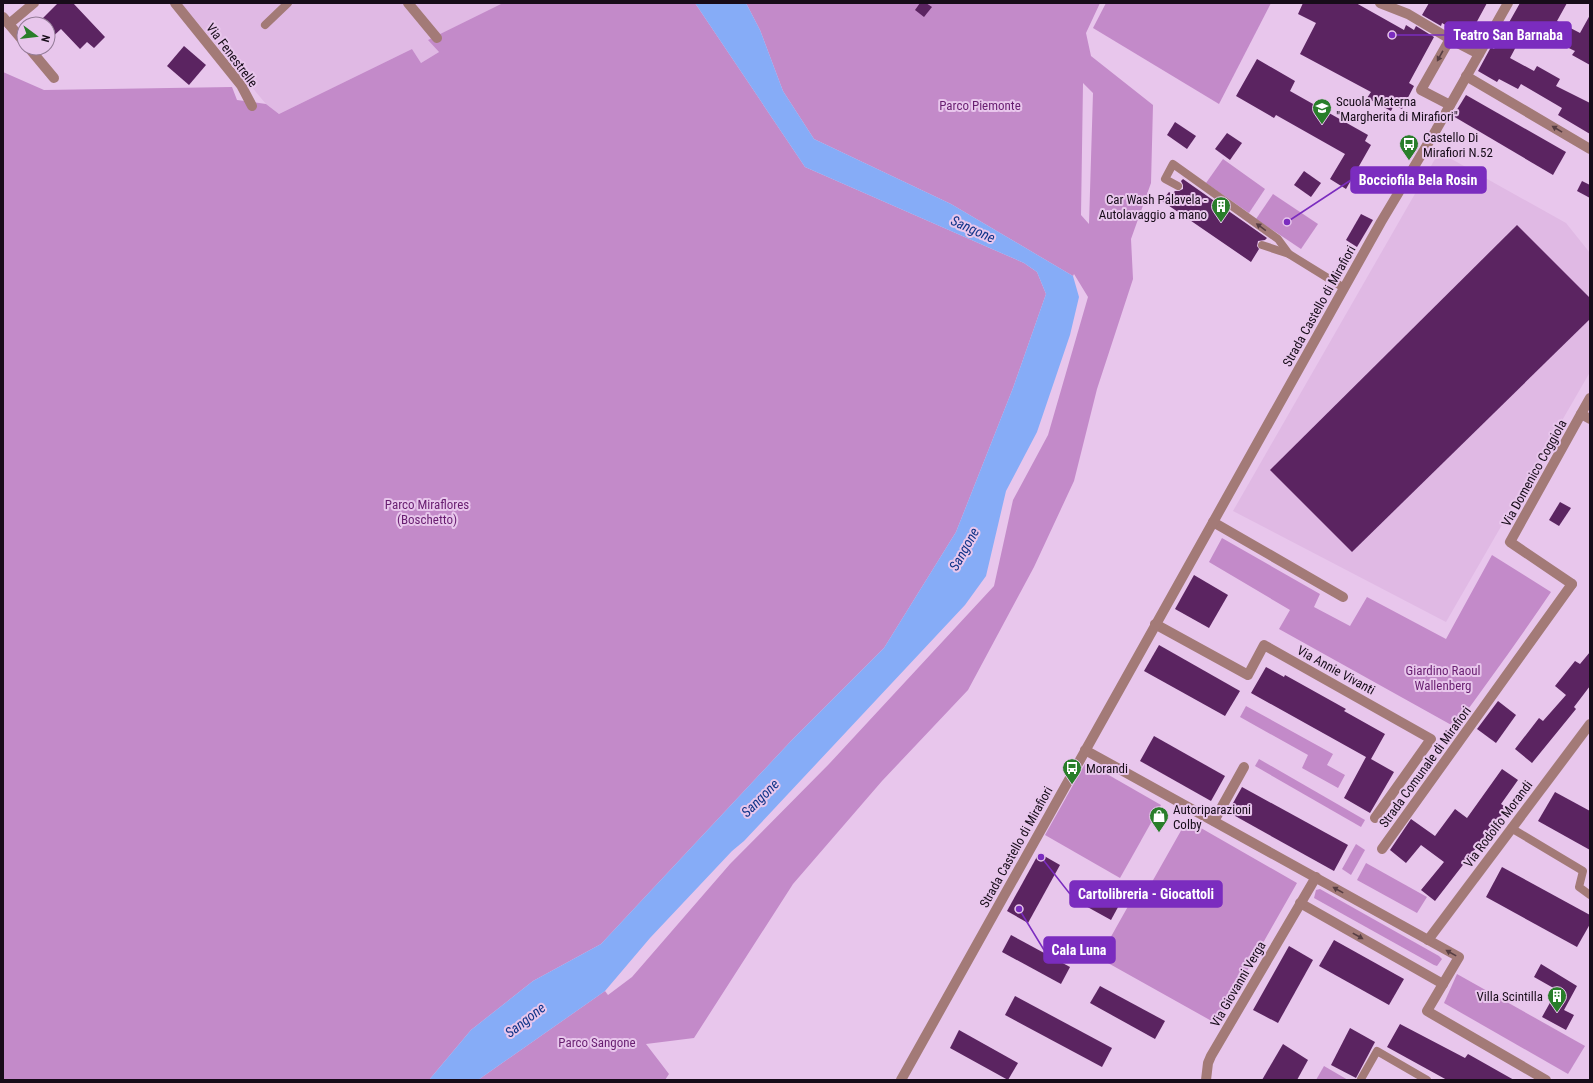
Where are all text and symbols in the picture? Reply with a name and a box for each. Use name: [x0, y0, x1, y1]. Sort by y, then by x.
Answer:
north arrow: [16, 16, 56, 56]
street label: Via Fenestrelle: [203, 20, 261, 90]
callout: Teatro San Barnaba: [1445, 22, 1571, 48]
text: Teatro San Barnaba: [1453, 27, 1563, 43]
text: N: [38, 34, 52, 44]
one-way arrow: [1437, 50, 1444, 62]
place label: Scuola Materna "Margherita di Mirafiori": [1336, 94, 1458, 124]
school or university icon: Scuola Materna "Margherita di Mirafiori": [1311, 97, 1333, 125]
park label: Parco Piemonte: [939, 98, 1021, 113]
one-way arrow: [1552, 125, 1562, 133]
place label: Castello Di Mirafiori N.52: [1423, 130, 1493, 160]
bus stop icon: Castello Di Mirafiori N.52: [1398, 133, 1420, 161]
callout: Bocciofila Bela Rosin: [1351, 167, 1486, 193]
text: Bocciofila Bela Rosin: [1359, 172, 1477, 188]
place label: Car Wash Palavela - Autolavaggio a mano: [1099, 192, 1207, 222]
building icon: Car Wash Palavela - Autolavaggio a mano: [1210, 195, 1232, 223]
water label: Sangone: [948, 212, 998, 246]
one-way arrow: [1256, 223, 1267, 232]
street label: Strada Castello di Mirafiori: [1279, 243, 1359, 369]
street label: Via Domenico Coggiola: [1498, 417, 1570, 529]
park label: Parco Miraflores (Boschetto): [385, 497, 469, 527]
water label: Sangone: [946, 525, 982, 573]
street label: Via Annie Vivanti: [1294, 642, 1378, 698]
park label: Giardino Raoul Wallenberg: [1406, 663, 1480, 693]
street label: Strada Comunale di Mirafiori: [1376, 704, 1474, 830]
bus stop icon: Morandi: [1061, 757, 1083, 785]
place label: Morandi: [1086, 761, 1128, 776]
water label: Sangone: [738, 776, 782, 820]
street label: Via Rodolfo Morandi: [1461, 778, 1535, 870]
street label: Strada Castello di Mirafiori: [976, 784, 1056, 910]
place label: Autoriparazioni Colby: [1173, 802, 1251, 832]
shop icon: Autoriparazioni Colby: [1148, 805, 1170, 833]
callout: Cartolibreria - Giocattoli: [1070, 881, 1222, 907]
text: Cartolibreria - Giocattoli: [1078, 886, 1214, 902]
one-way arrow: [1332, 886, 1344, 893]
one-way arrow: [1352, 932, 1364, 939]
callout: Cala Luna: [1044, 937, 1115, 963]
street label: Via Giovanni Verga: [1207, 938, 1269, 1030]
text: Cala Luna: [1052, 942, 1107, 958]
one-way arrow: [1445, 950, 1457, 957]
building icon: Villa Scintilla: [1546, 985, 1568, 1013]
place label: Villa Scintilla: [1477, 989, 1543, 1004]
water label: Sangone: [502, 999, 548, 1041]
park label: Parco Sangone: [558, 1035, 636, 1050]

